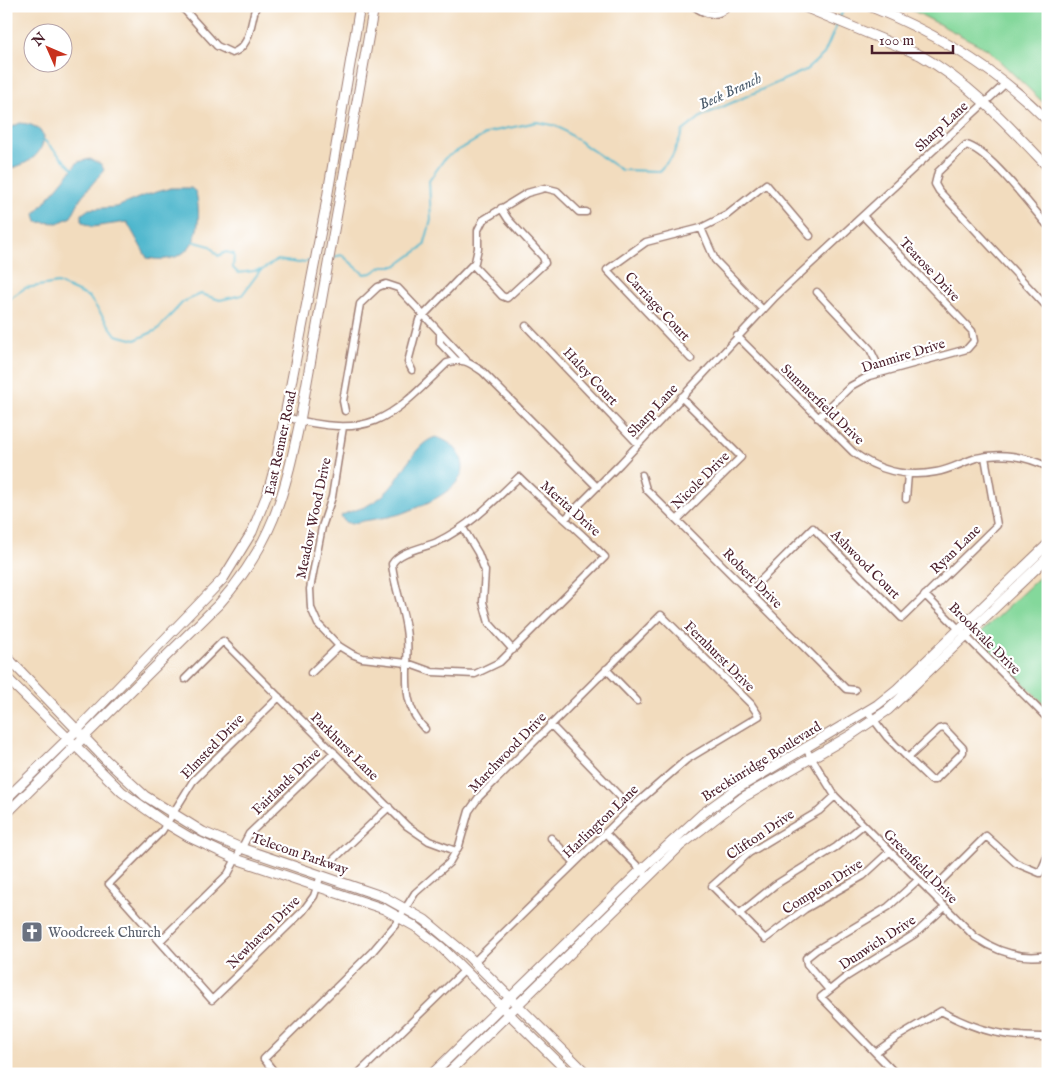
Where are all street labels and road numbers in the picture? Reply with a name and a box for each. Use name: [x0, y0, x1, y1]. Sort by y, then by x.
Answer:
street label: Sharp Lane: [911, 97, 972, 156]
street label: Tearose Drive: [895, 234, 964, 306]
street label: Carriage Court: [621, 268, 694, 345]
street label: Danmire Drive: [859, 335, 948, 377]
street label: Haley Court: [559, 344, 622, 410]
street label: Summerfield Drive: [777, 360, 868, 449]
street label: Sharp Lane: [624, 380, 682, 441]
street label: East Renner Road: [261, 389, 301, 497]
street label: Nicole Drive: [668, 447, 734, 514]
street label: Meadow Wood Drive: [292, 455, 336, 580]
street label: Merita Drive: [536, 477, 605, 541]
street label: Ryan Lane: [927, 521, 985, 578]
street label: Ashwood Court: [826, 525, 904, 603]
street label: Robert Drive: [718, 545, 787, 613]
street label: Brookvale Drive: [944, 599, 1025, 679]
street label: Fernhurst Drive: [680, 617, 759, 696]
street label: Marchwood Drive: [465, 708, 551, 797]
street label: Parkhurst Lane: [306, 709, 383, 785]
street label: Elmsted Drive: [177, 710, 249, 783]
street label: Breckinridge Boulevard: [698, 717, 825, 806]
street label: Fairlands Drive: [248, 744, 325, 819]
street label: Harlington Lane: [559, 781, 643, 862]
street label: Clifton Drive: [723, 805, 798, 864]
street label: Greenfield Drive: [879, 826, 962, 908]
street label: Telecom Parkway: [249, 829, 351, 879]
street label: Compton Drive: [779, 855, 867, 919]
street label: Newhaven Drive: [223, 892, 305, 973]
street label: Dunwich Drive: [836, 911, 920, 974]

